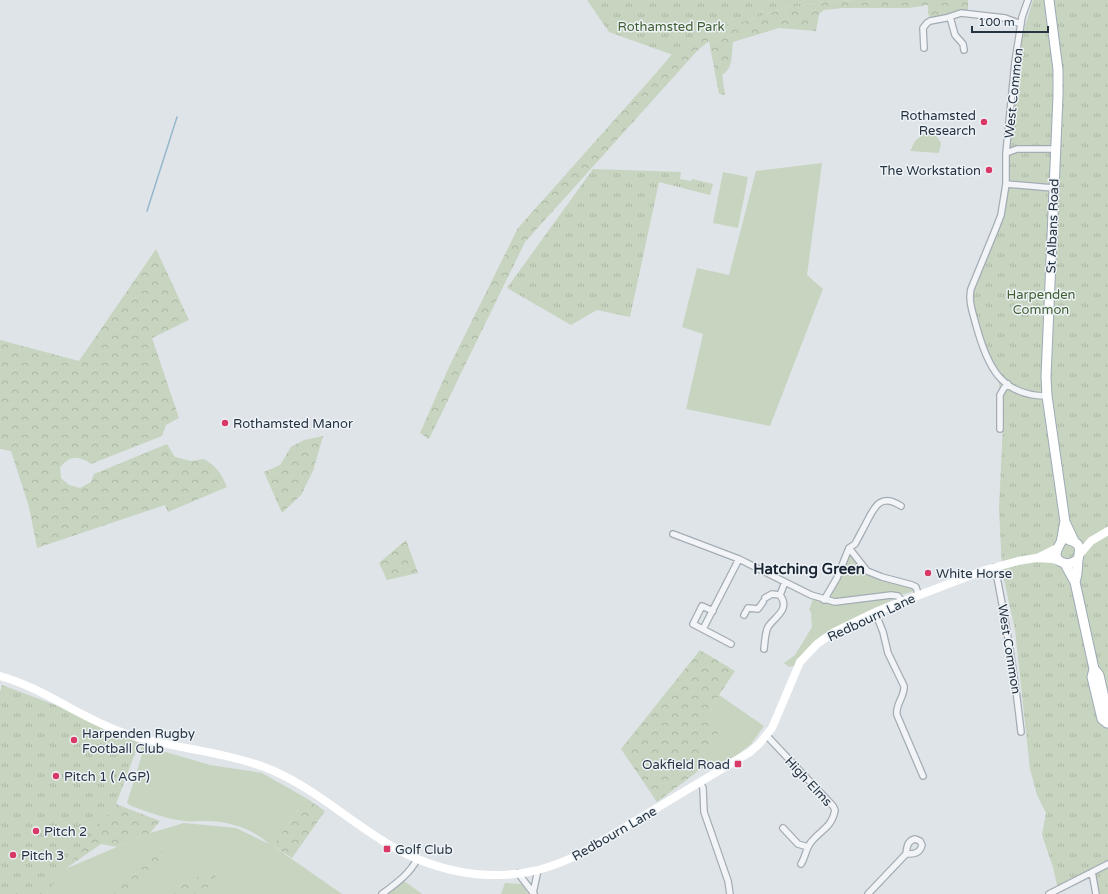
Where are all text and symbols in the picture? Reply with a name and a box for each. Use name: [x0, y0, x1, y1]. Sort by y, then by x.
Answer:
scale bar: [972, 8, 1048, 34]
text: 100 m: [978, 15, 1015, 29]
park label: Rothamsted Park: [617, 19, 725, 35]
street label: West Common: [1001, 47, 1027, 139]
place label: Rothamsted Research: [900, 108, 976, 139]
marker: Rothamsted Research: [979, 117, 989, 127]
place label: The Workstation: [880, 163, 981, 179]
marker: The Workstation: [984, 165, 994, 175]
street label: St Albans Road: [1043, 178, 1063, 274]
park label: Harpenden Common: [1006, 287, 1076, 318]
place label: Rothamsted Manor: [233, 416, 353, 432]
marker: Rothamsted Manor: [220, 418, 230, 428]
district label: Hatching Green: [753, 560, 865, 579]
place label: White Horse: [936, 566, 1012, 582]
marker: White Horse: [923, 568, 933, 578]
street label: Redbourn Lane: [825, 591, 918, 645]
street label: West Common: [994, 603, 1024, 695]
place label: Harpenden Rugby Football Club: [82, 726, 195, 757]
marker: Harpenden Rugby Football Club: [69, 735, 79, 745]
street label: High Elms: [781, 754, 835, 810]
place label: Oakfield Road: [642, 757, 730, 773]
marker: Oakfield Road: [733, 759, 743, 769]
place label: Pitch 1 ( AGP): [64, 769, 150, 785]
marker: Pitch 1 ( AGP): [51, 771, 61, 781]
street label: Redbourn Lane: [569, 803, 660, 865]
place label: Pitch 2: [44, 824, 87, 840]
marker: Pitch 2: [31, 826, 41, 836]
place label: Golf Club: [395, 842, 453, 858]
marker: Golf Club: [382, 844, 392, 854]
place label: Pitch 3: [21, 848, 64, 864]
marker: Pitch 3: [8, 850, 18, 860]

